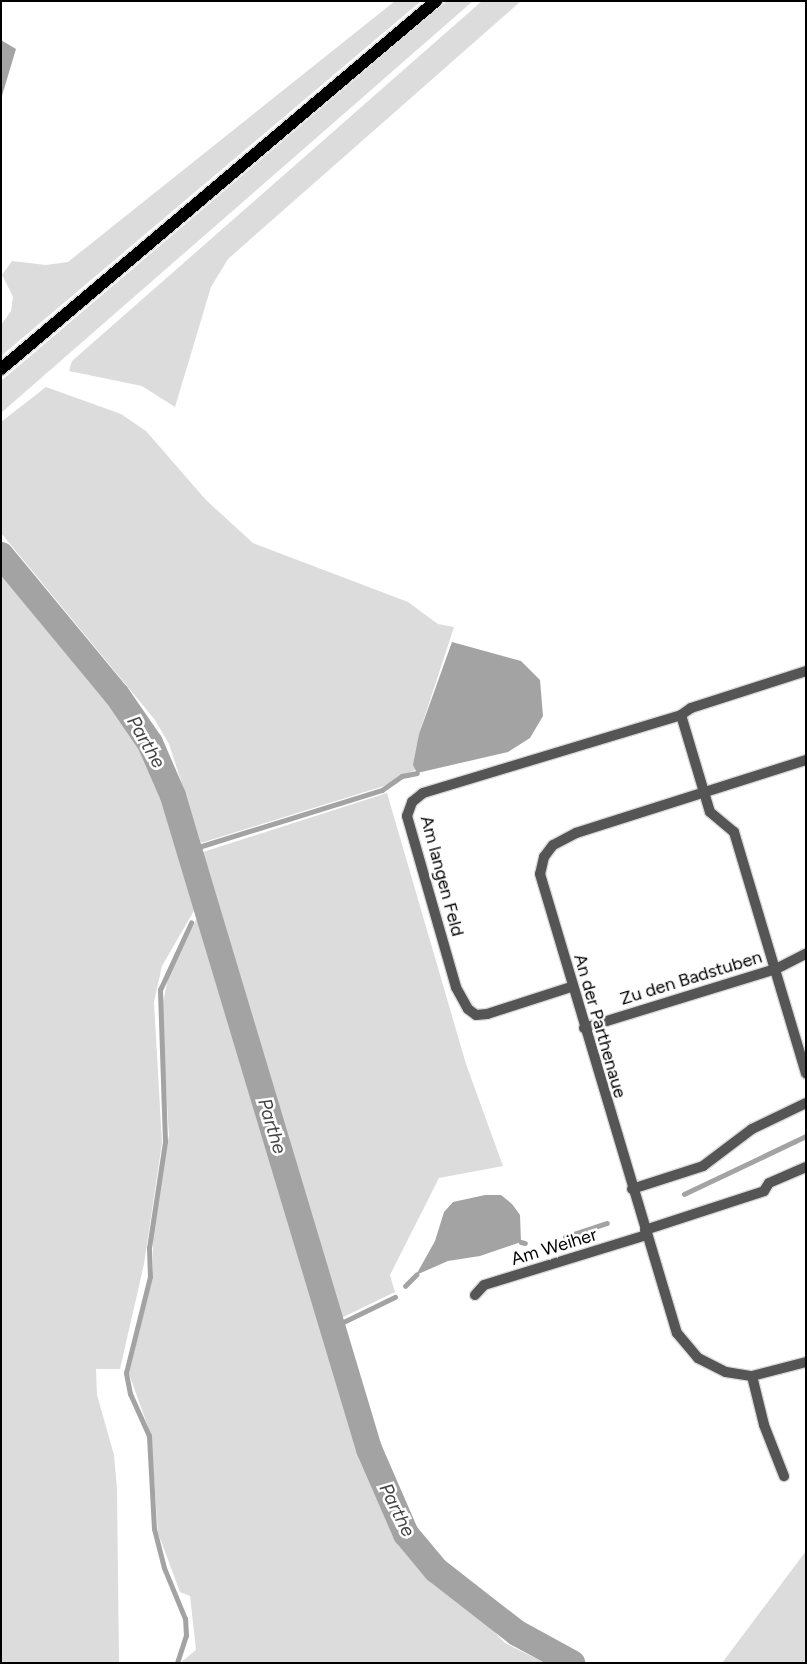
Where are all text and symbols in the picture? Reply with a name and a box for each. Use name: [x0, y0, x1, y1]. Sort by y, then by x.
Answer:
water label: Parthe: [122, 712, 170, 772]
street label: Am langen Feld: [416, 813, 468, 939]
street label: Zu den Badstuben: [617, 946, 765, 1010]
street label: An der Parthenaue: [569, 951, 631, 1101]
water label: Parthe: [253, 1096, 291, 1156]
street label: Am Weiher: [509, 1224, 599, 1270]
water label: Parthe: [374, 1479, 420, 1541]

